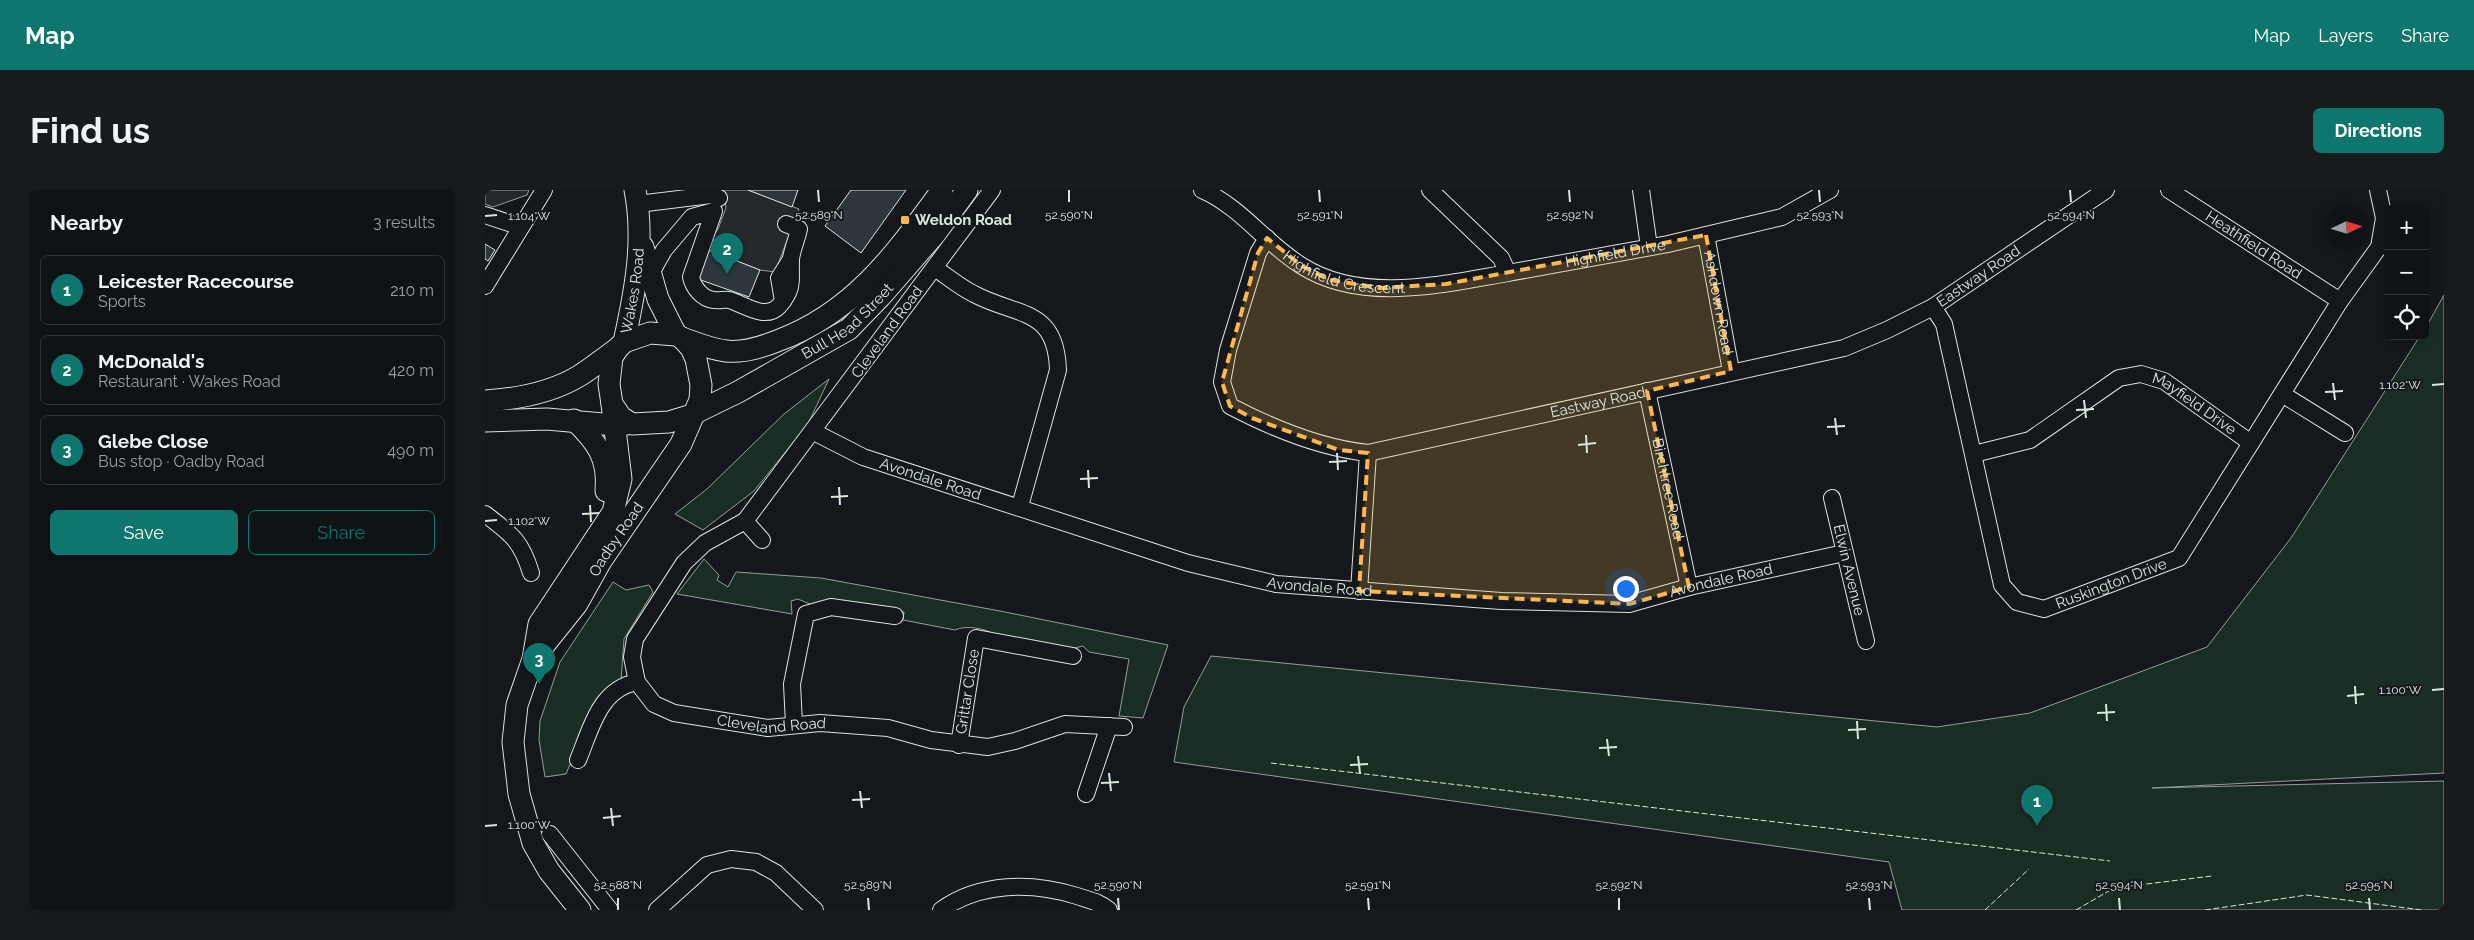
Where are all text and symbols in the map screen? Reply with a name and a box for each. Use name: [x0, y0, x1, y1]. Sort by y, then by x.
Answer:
text: Map: [25, 21, 75, 50]
text: Map: [2254, 25, 2290, 46]
text: Layers: [2318, 25, 2373, 46]
text: Share: [2401, 25, 2449, 46]
button: Directions: [2313, 108, 2444, 153]
text: Find us: [30, 110, 150, 151]
north arrow: [2324, 205, 2369, 250]
map controls: [2384, 205, 2429, 340]
button: +: [2384, 205, 2429, 250]
street label: Heathfield Road: [2202, 207, 2305, 283]
text: 52.589°N: [795, 208, 843, 222]
text: 52.590°N: [1045, 208, 1093, 222]
text: 52.591°N: [1297, 208, 1343, 222]
text: 52.592°N: [1546, 208, 1594, 222]
text: 52.593°N: [1796, 208, 1844, 222]
text: 52.594°N: [2047, 208, 2095, 222]
text: 1.104°W: [508, 209, 550, 223]
text: Nearby: [50, 210, 123, 235]
place label: Weldon Road: [915, 211, 1012, 229]
text: 3 results: [373, 213, 435, 232]
marker: Weldon Road: [899, 214, 911, 226]
pin: 2: [711, 233, 743, 274]
street label: Highfield Drive: [1564, 236, 1667, 271]
street label: Eastway Road: [1933, 242, 2024, 311]
street label: Wakes Road: [617, 247, 648, 335]
street label: Highfield Crescent: [1279, 247, 1405, 297]
street label: Ashdown Road: [1700, 250, 1737, 356]
button: −: [2384, 250, 2429, 295]
text: Leicester Racecourse: [98, 270, 294, 292]
street label: Bull Head Street: [798, 279, 897, 363]
text: 1: [63, 281, 71, 300]
text: 210 m: [390, 281, 434, 300]
street label: Cleveland Road: [847, 282, 927, 382]
text: Sports: [98, 292, 146, 311]
button: locate: [2384, 295, 2429, 340]
text: McDonald's: [98, 350, 204, 372]
text: 2: [62, 361, 72, 380]
text: 420 m: [388, 361, 434, 380]
street label: Mayfield Drive: [2150, 369, 2240, 439]
text: Restaurant · Wakes Road: [98, 372, 281, 391]
text: 1.102°W: [2379, 378, 2421, 392]
street label: Eastway Road: [1549, 383, 1647, 422]
text: Glebe Close: [98, 430, 209, 452]
street label: Birchtree Road: [1648, 437, 1688, 541]
text: 3: [63, 441, 71, 460]
text: 490 m: [387, 441, 434, 460]
text: Bus stop · Oadby Road: [98, 452, 264, 471]
street label: Avondale Road: [878, 454, 983, 504]
street label: Oadby Road: [585, 499, 647, 580]
button: Save: [50, 510, 238, 555]
button: Share: [248, 510, 435, 555]
text: 1.102°W: [508, 514, 550, 528]
street label: Elwin Avenue: [1830, 523, 1869, 618]
street label: Ruskington Drive: [2053, 554, 2169, 613]
street label: Avondale Road: [1667, 560, 1774, 601]
street label: Avondale Road: [1265, 573, 1373, 600]
your location: [1613, 576, 1639, 602]
pin: 3: [523, 643, 555, 684]
street label: Grittar Close: [952, 648, 983, 735]
text: 1.100°W: [2379, 683, 2422, 697]
street label: Cleveland Road: [716, 711, 827, 737]
pin: 1: [2021, 785, 2053, 826]
text: 1.100°W: [508, 818, 551, 832]
text: 52.588°N: [594, 878, 642, 892]
text: 52.589°N: [844, 878, 892, 892]
text: 52.590°N: [1094, 878, 1142, 892]
text: 52.591°N: [1345, 878, 1391, 892]
text: 52.592°N: [1595, 878, 1643, 892]
text: 52.593°N: [1845, 878, 1893, 892]
text: 52.594°N: [2095, 878, 2143, 892]
text: 52.595°N: [2345, 878, 2393, 892]

